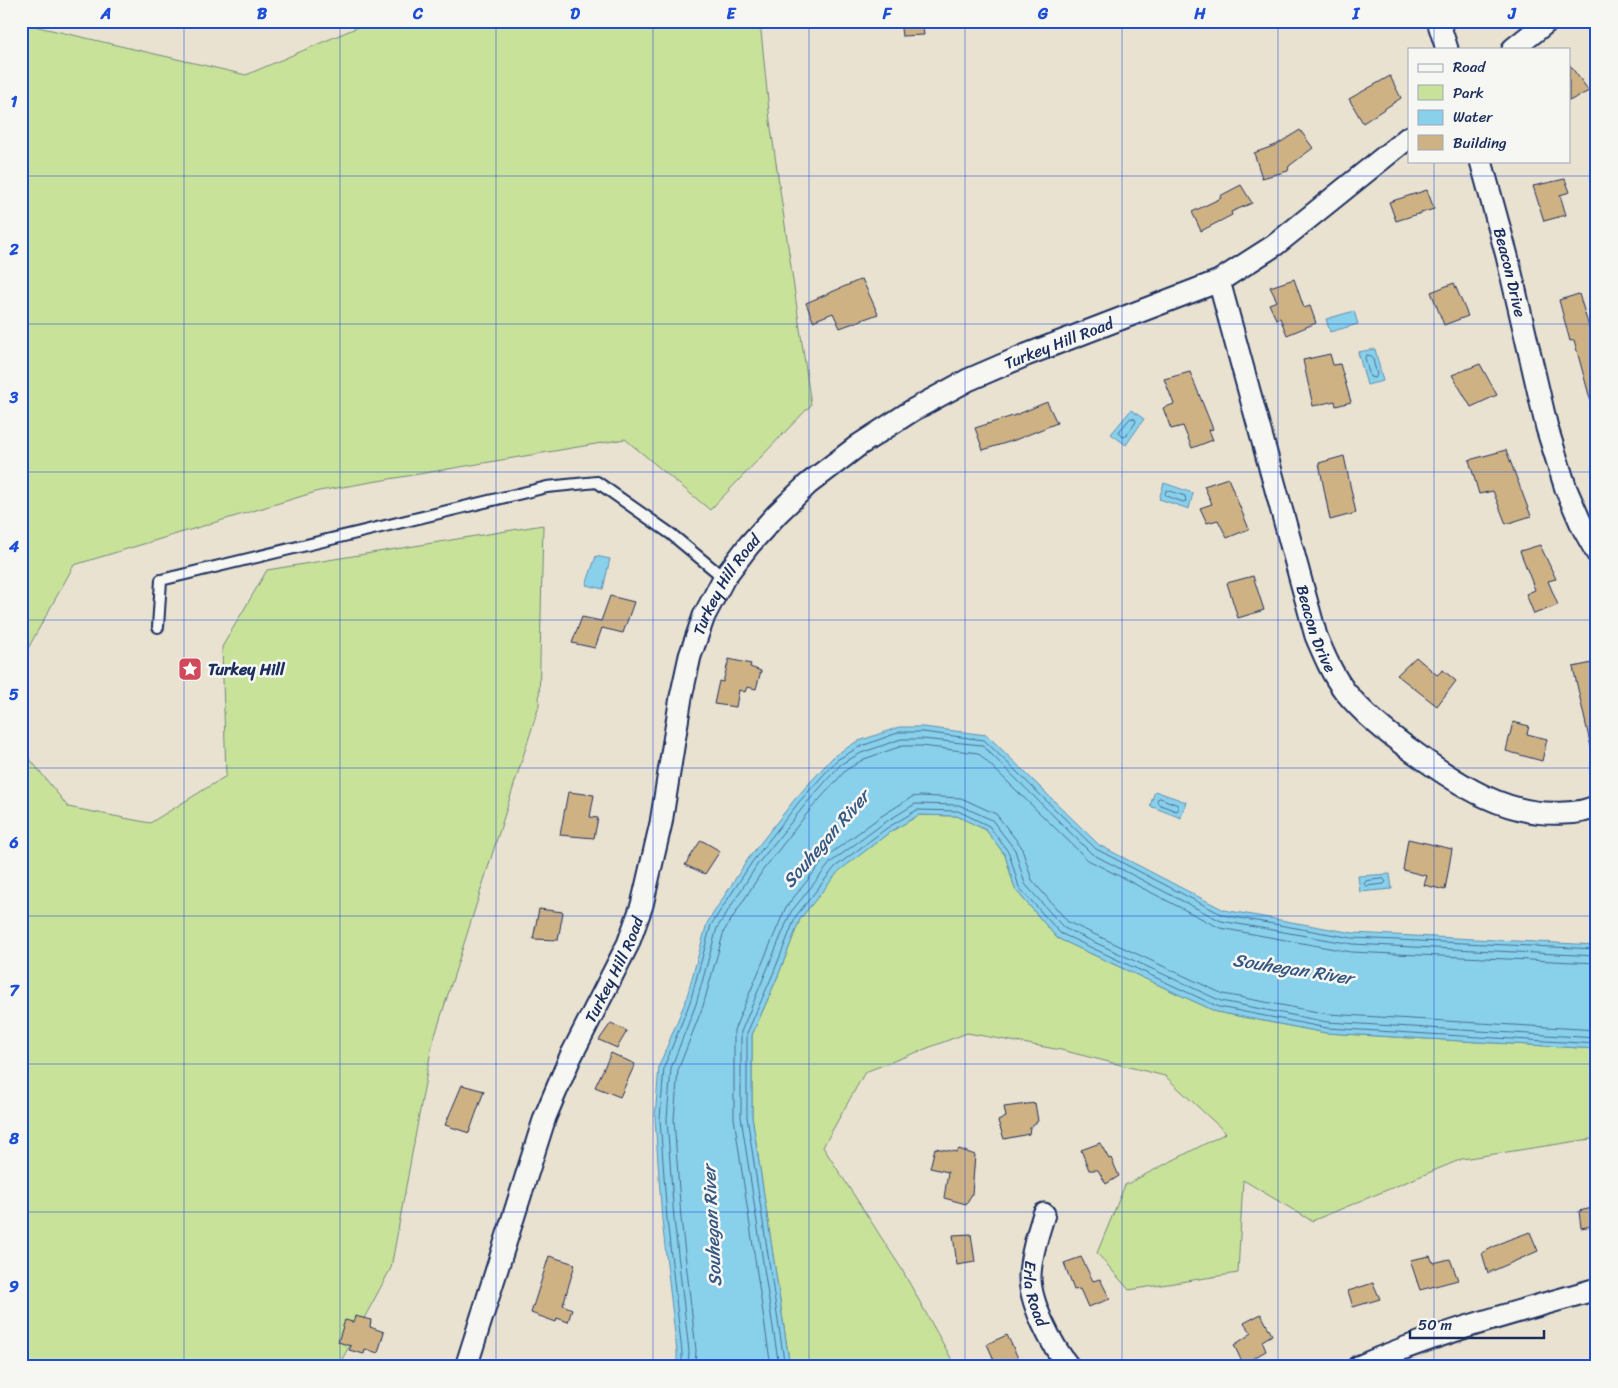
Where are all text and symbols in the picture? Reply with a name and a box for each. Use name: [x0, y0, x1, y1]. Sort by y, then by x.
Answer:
text: A: [100, 0, 111, 28]
text: B: [257, 0, 268, 28]
text: C: [412, 0, 424, 28]
text: D: [570, 0, 580, 28]
text: E: [727, 0, 737, 28]
text: F: [882, 0, 893, 28]
text: G: [1037, 0, 1049, 28]
text: H: [1193, 0, 1206, 28]
text: I: [1352, 0, 1361, 28]
text: J: [1507, 0, 1517, 28]
legend: [1408, 48, 1570, 162]
text: Road: [1453, 54, 1486, 80]
text: Park: [1453, 80, 1484, 106]
text: 1: [11, 87, 18, 116]
text: Water: [1453, 104, 1493, 130]
text: Building: [1453, 130, 1507, 156]
street label: Beacon Drive: [1485, 224, 1535, 320]
text: 2: [8, 235, 19, 264]
street label: Turkey Hill Road: [999, 308, 1119, 378]
text: 3: [9, 383, 19, 412]
street label: Turkey Hill Road: [684, 526, 769, 639]
text: 4: [8, 532, 19, 561]
street label: Beacon Drive: [1288, 581, 1345, 678]
place label: Turkey Hill: [208, 655, 286, 684]
place icon: Turkey Hill: [177, 656, 203, 682]
text: 5: [9, 680, 19, 709]
water label: Souhegan River: [774, 780, 880, 895]
text: 6: [8, 828, 19, 857]
street label: Turkey Hill Road: [576, 911, 652, 1028]
water label: Souhegan River: [1231, 944, 1359, 995]
text: 7: [9, 976, 20, 1005]
text: 8: [8, 1124, 19, 1153]
water label: Souhegan River: [693, 1161, 731, 1287]
street label: Erla Road: [1015, 1259, 1057, 1333]
text: 9: [9, 1272, 19, 1301]
scale bar: [1410, 1308, 1544, 1340]
text: 50 m: [1418, 1312, 1453, 1338]

